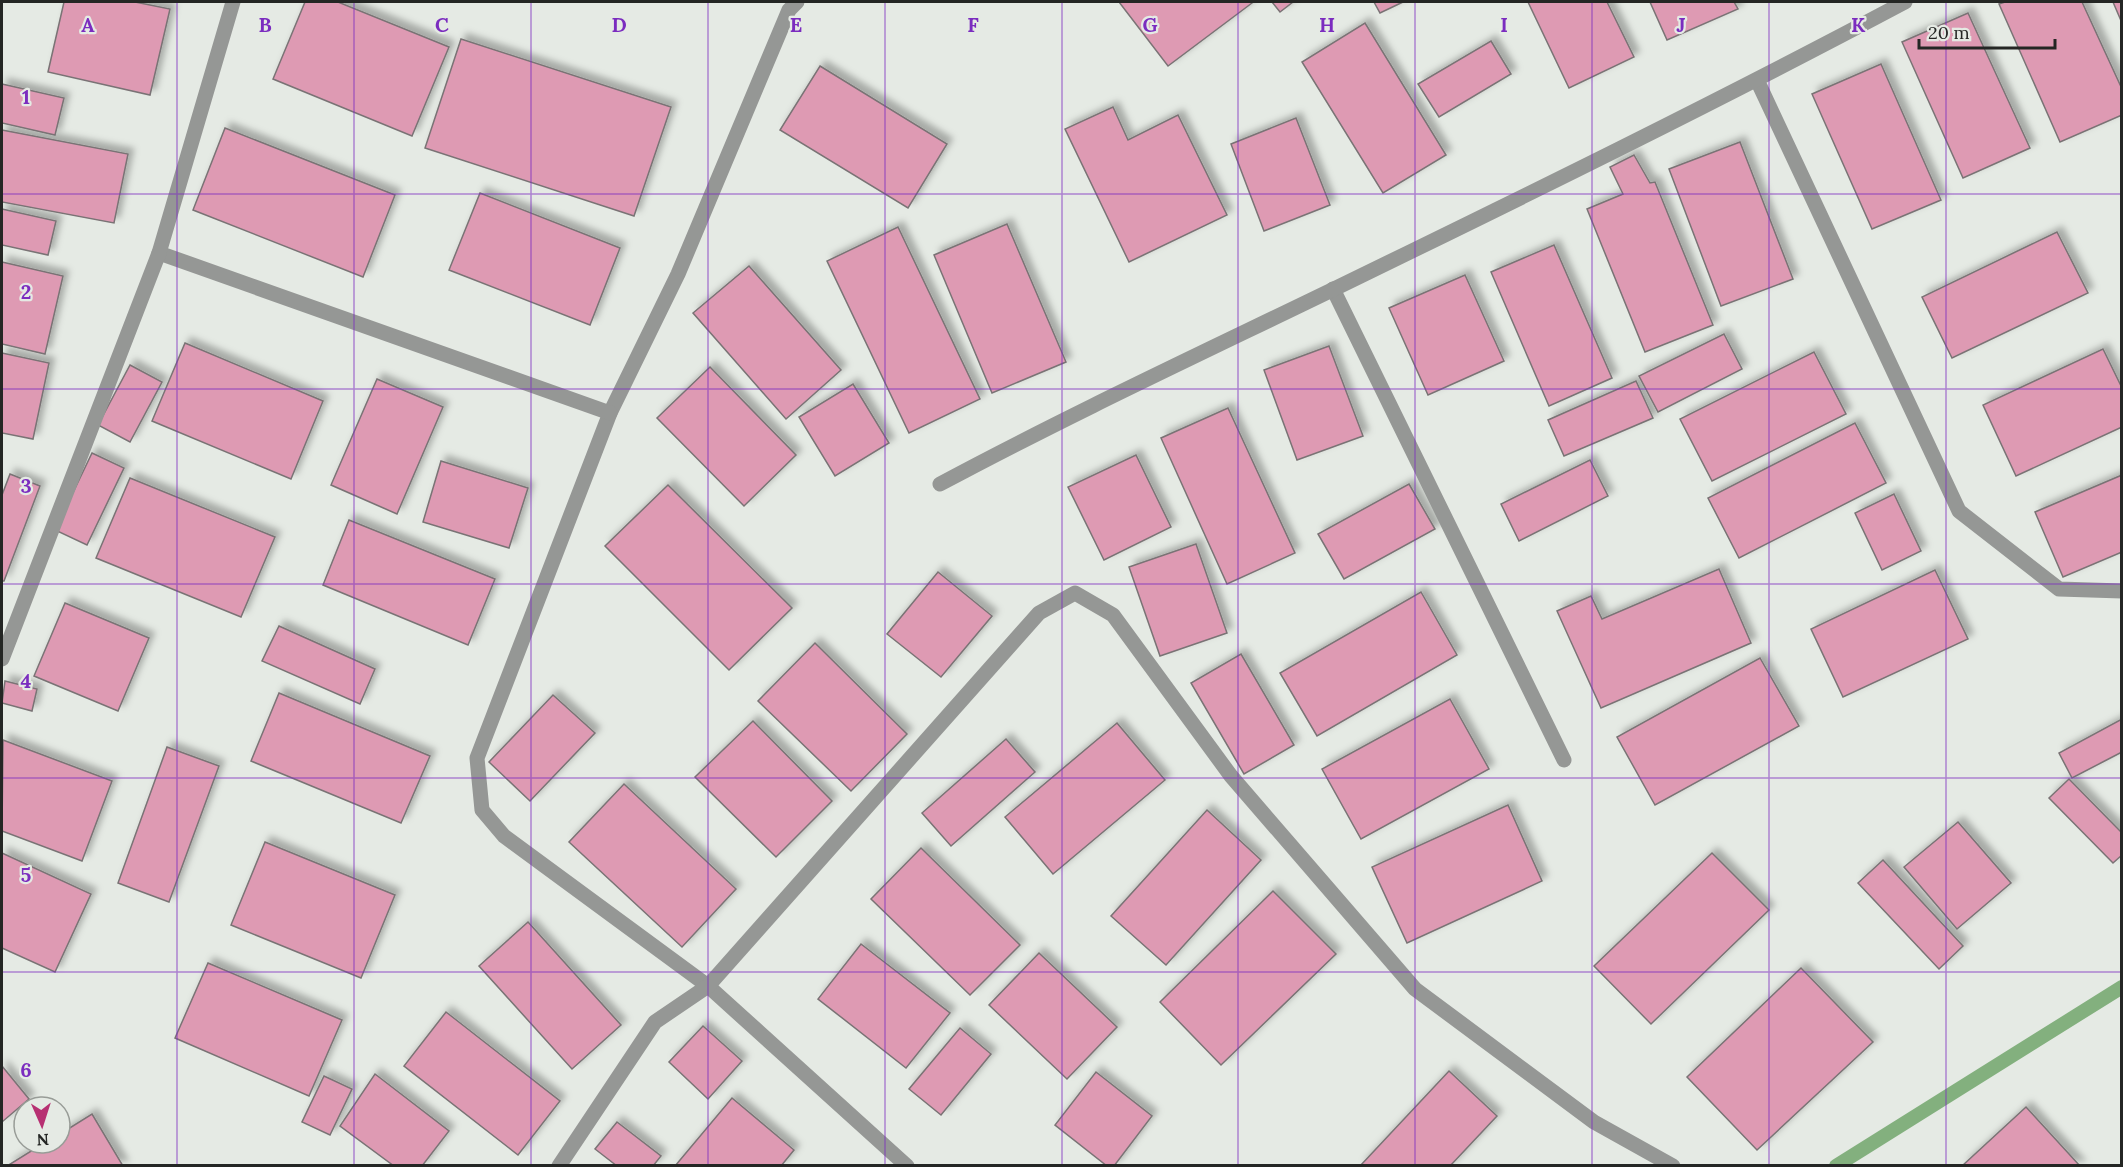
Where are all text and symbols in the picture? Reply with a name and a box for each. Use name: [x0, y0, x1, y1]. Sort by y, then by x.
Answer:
text: A: [81, 12, 95, 37]
text: B: [258, 12, 272, 37]
text: C: [435, 12, 449, 37]
text: D: [611, 12, 627, 37]
text: E: [790, 12, 802, 37]
text: F: [967, 12, 979, 37]
text: G: [1142, 12, 1158, 37]
text: H: [1319, 12, 1335, 37]
text: I: [1500, 12, 1508, 37]
text: J: [1676, 12, 1686, 37]
text: K: [1851, 12, 1866, 37]
scale bar: [1919, 12, 2056, 50]
text: 20 m: [1928, 21, 1970, 44]
text: 1: [22, 84, 30, 109]
text: 2: [21, 279, 31, 304]
text: 3: [20, 473, 32, 498]
text: 4: [21, 668, 32, 693]
text: 5: [21, 862, 32, 887]
text: 6: [20, 1057, 32, 1082]
north arrow: [12, 1095, 72, 1155]
text: N: [36, 1130, 49, 1150]

